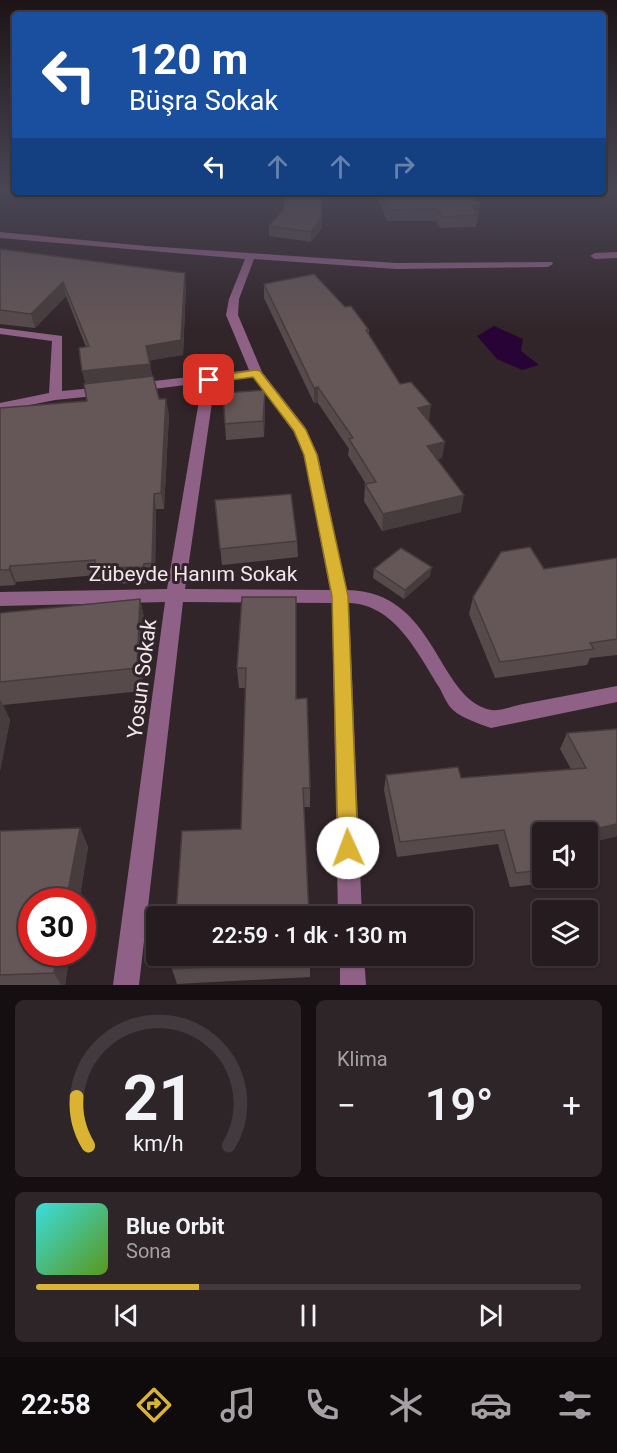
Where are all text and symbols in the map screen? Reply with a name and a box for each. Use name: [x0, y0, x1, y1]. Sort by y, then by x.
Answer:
text: 120 m: [129, 35, 248, 84]
icon: left: [30, 36, 108, 114]
text: Büşra Sokak: [129, 85, 278, 117]
icon: left: [198, 150, 231, 183]
icon: ahead: [261, 150, 294, 183]
icon: ahead: [324, 150, 357, 183]
icon: right: [387, 150, 420, 183]
pin: [183, 354, 234, 405]
icon: arrive: [192, 363, 225, 396]
street label: Zübeyde Hanım Sokak: [89, 562, 298, 586]
street label: Yosun Sokak: [123, 617, 161, 740]
position arrow: [316, 816, 380, 880]
map controls: [532, 822, 598, 966]
button: sound: [532, 822, 598, 888]
speed limit sign: 30: [18, 888, 96, 966]
button: layers: [532, 900, 598, 966]
text: 22:59 · 1 dk · 130 m: [212, 923, 407, 948]
text: Klima: [337, 1047, 388, 1071]
text: 21: [122, 1062, 194, 1135]
text: 19°: [425, 1078, 493, 1131]
text: −: [337, 1086, 356, 1125]
text: +: [562, 1086, 581, 1125]
text: km/h: [133, 1131, 183, 1156]
text: Blue Orbit: [126, 1214, 224, 1239]
text: Sona: [126, 1239, 171, 1263]
icon: previous: [110, 1299, 143, 1332]
icon: pause: [292, 1299, 325, 1332]
icon: next: [474, 1299, 507, 1332]
icon: directions: [133, 1384, 175, 1426]
icon: music: [217, 1384, 259, 1426]
icon: phone: [301, 1384, 343, 1426]
icon: climate: [385, 1384, 427, 1426]
icon: car: [470, 1384, 512, 1426]
icon: filters: [554, 1384, 596, 1426]
text: 22:58: [21, 1389, 91, 1421]

